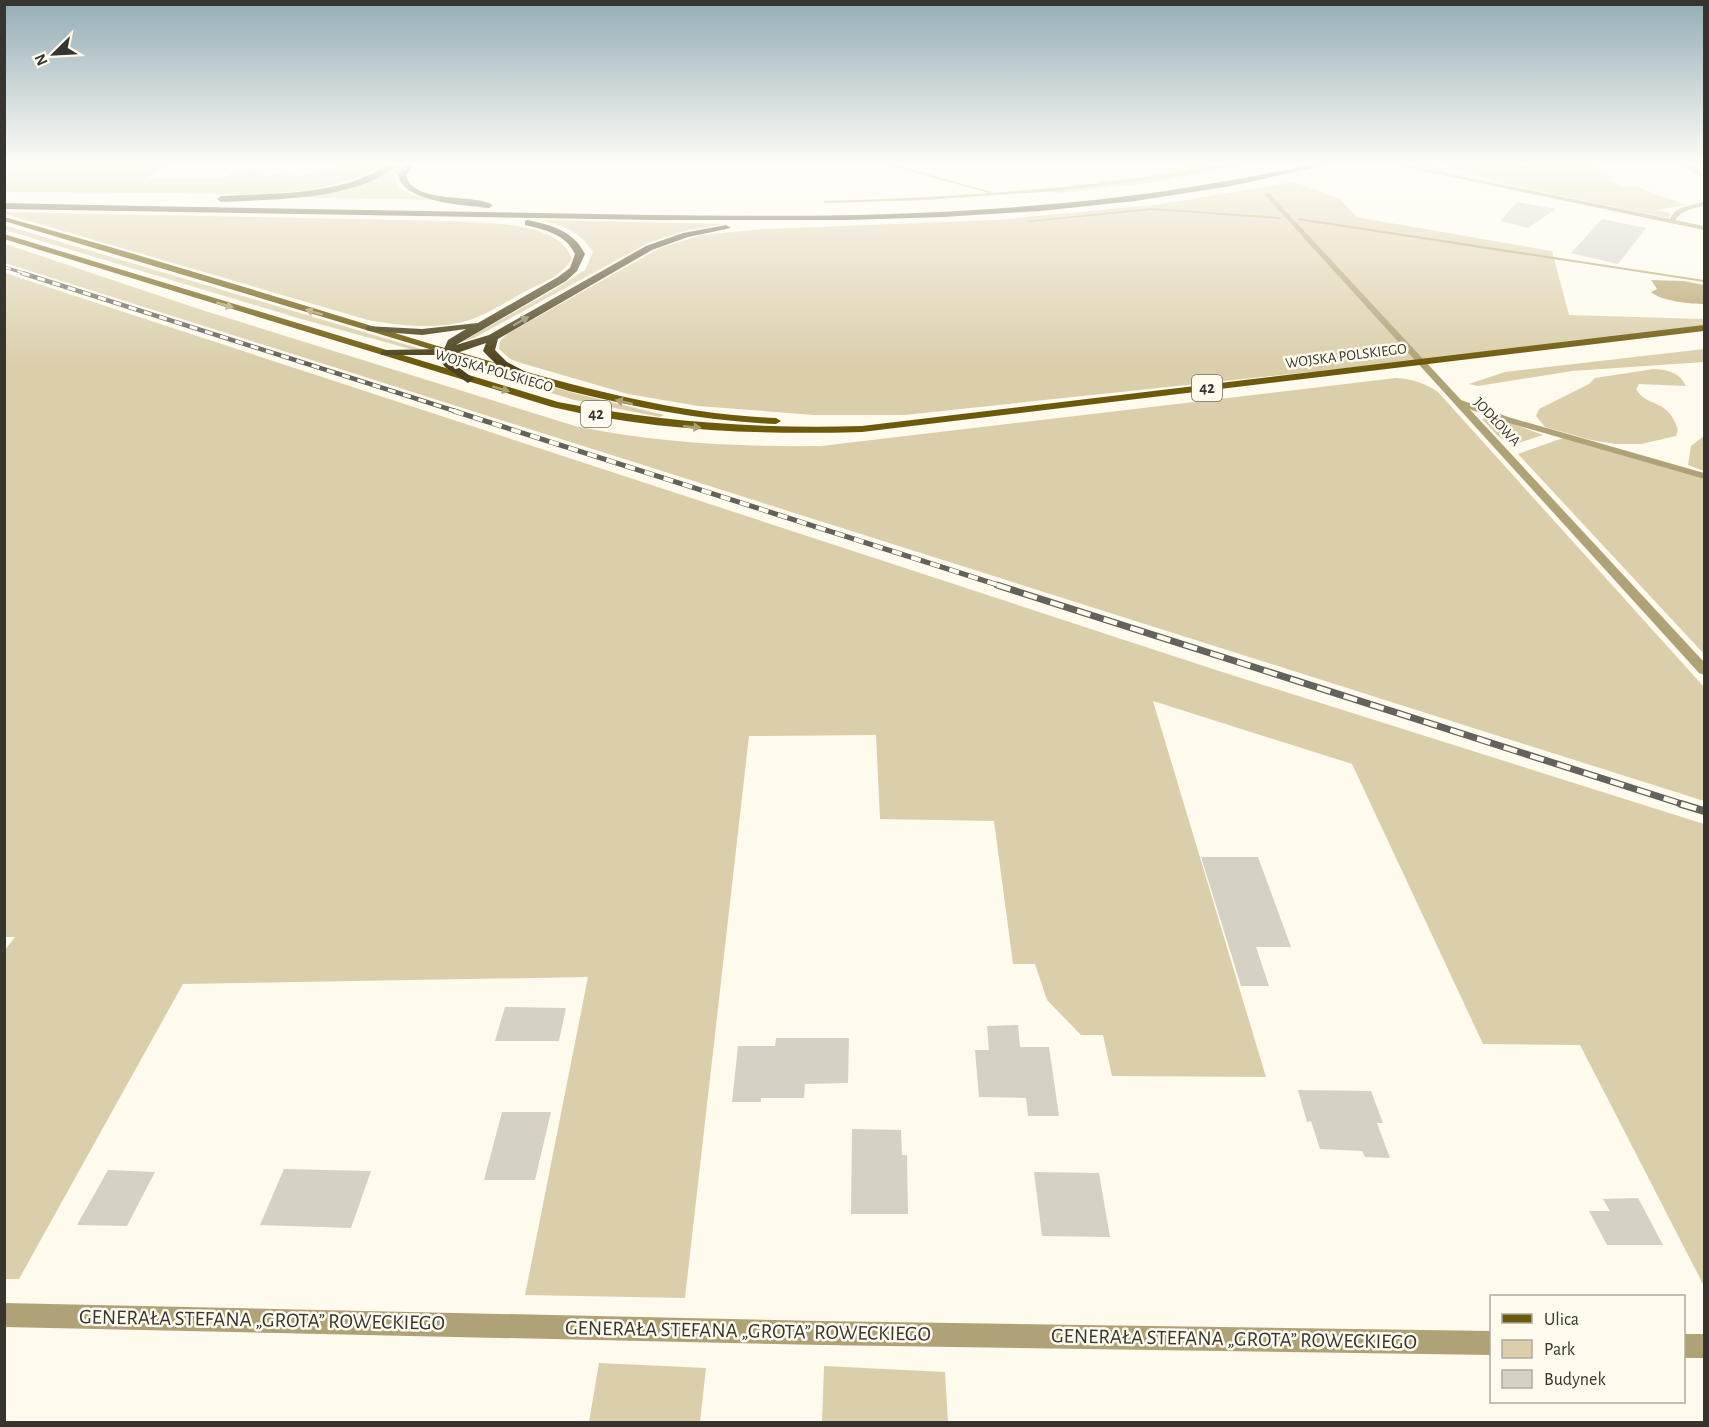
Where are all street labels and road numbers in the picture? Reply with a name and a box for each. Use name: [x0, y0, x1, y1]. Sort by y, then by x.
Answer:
street label: WOJSKA POLSKIEGO: [1284, 341, 1408, 371]
street label: WOJSKA POLSKIEGO: [433, 347, 555, 395]
road number: 42: [1192, 375, 1222, 401]
street label: JODŁOWA: [1471, 395, 1523, 449]
road number: 42: [581, 401, 611, 427]
street label: GENERAŁA STEFANA „GROTA” ROWECKIEGO: [79, 1306, 445, 1334]
street label: GENERAŁA STEFANA „GROTA” ROWECKIEGO: [565, 1317, 931, 1345]
street label: GENERAŁA STEFANA „GROTA” ROWECKIEGO: [1051, 1325, 1417, 1353]

